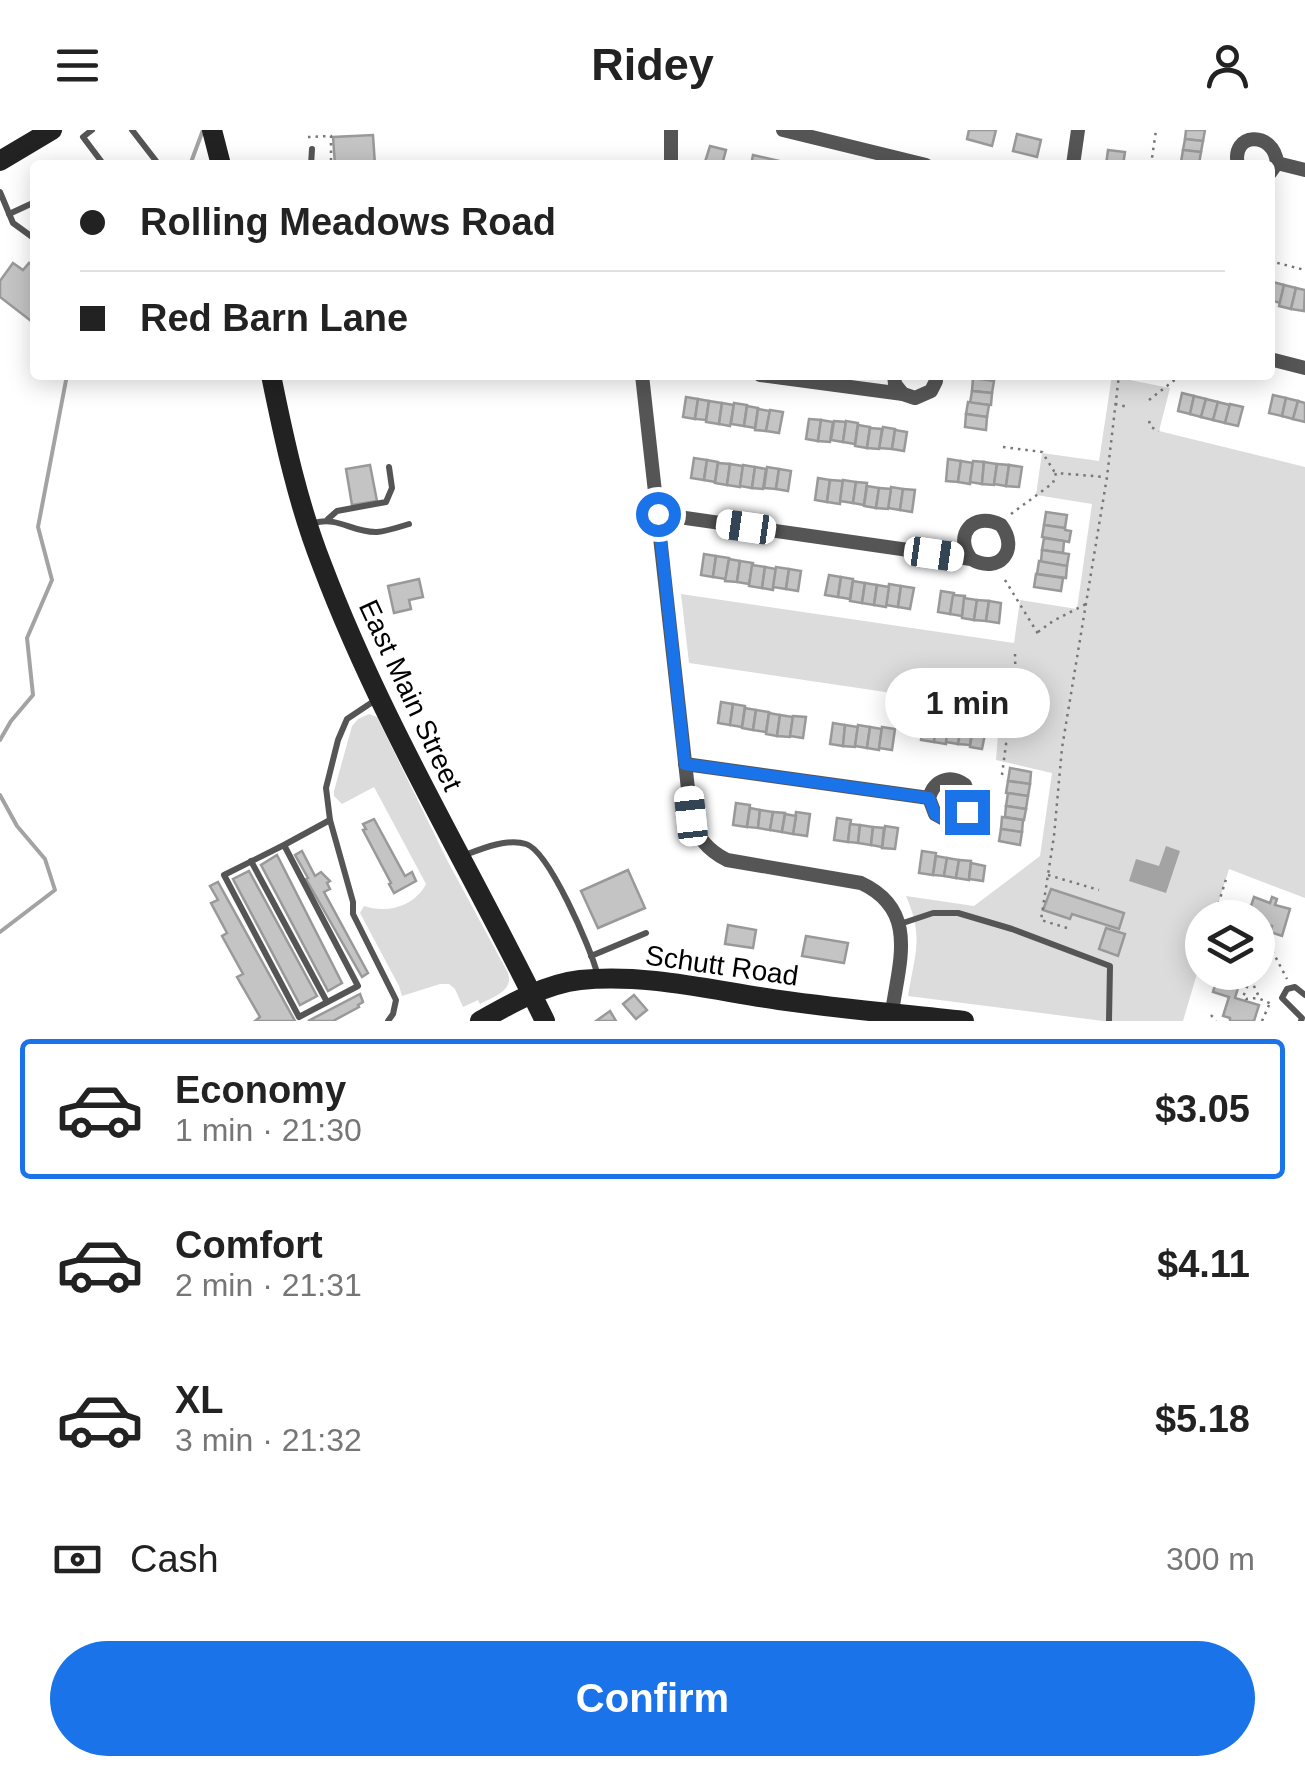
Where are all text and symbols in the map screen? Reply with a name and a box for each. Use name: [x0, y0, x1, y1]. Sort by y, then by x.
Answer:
icon: menu: [50, 38, 105, 93]
icon: person: [1200, 38, 1255, 93]
text: Ridey: [591, 39, 714, 90]
text: Rolling Meadows Road: [140, 201, 556, 243]
text: Red Barn Lane: [140, 297, 408, 339]
route start: [636, 492, 681, 537]
car: [714, 508, 778, 546]
car: [902, 535, 966, 573]
street label: East Main Street: [353, 595, 468, 796]
callout: 1 min: [884, 667, 1050, 737]
text: 1 min: [926, 685, 1009, 721]
car: [673, 785, 709, 847]
route end: [945, 790, 990, 835]
map controls: [1185, 900, 1275, 990]
button: layers: [1185, 900, 1275, 990]
street label: Schutt Road: [643, 939, 800, 992]
icon: car: [55, 1064, 145, 1154]
text: Economy: [175, 1069, 346, 1111]
text: $3.05: [1155, 1088, 1250, 1130]
text: 1 min · 21:30: [175, 1112, 362, 1148]
icon: car: [55, 1219, 145, 1309]
text: Comfort: [175, 1224, 323, 1266]
text: $4.11: [1157, 1243, 1250, 1285]
text: 2 min · 21:31: [175, 1267, 362, 1303]
icon: car: [55, 1374, 145, 1464]
text: XL: [175, 1379, 224, 1421]
text: $5.18: [1155, 1398, 1250, 1440]
text: 3 min · 21:32: [175, 1422, 362, 1458]
icon: cash: [50, 1532, 105, 1587]
text: Cash: [130, 1538, 219, 1580]
text: 300 m: [1166, 1541, 1255, 1577]
button: Confirm: [50, 1641, 1255, 1756]

